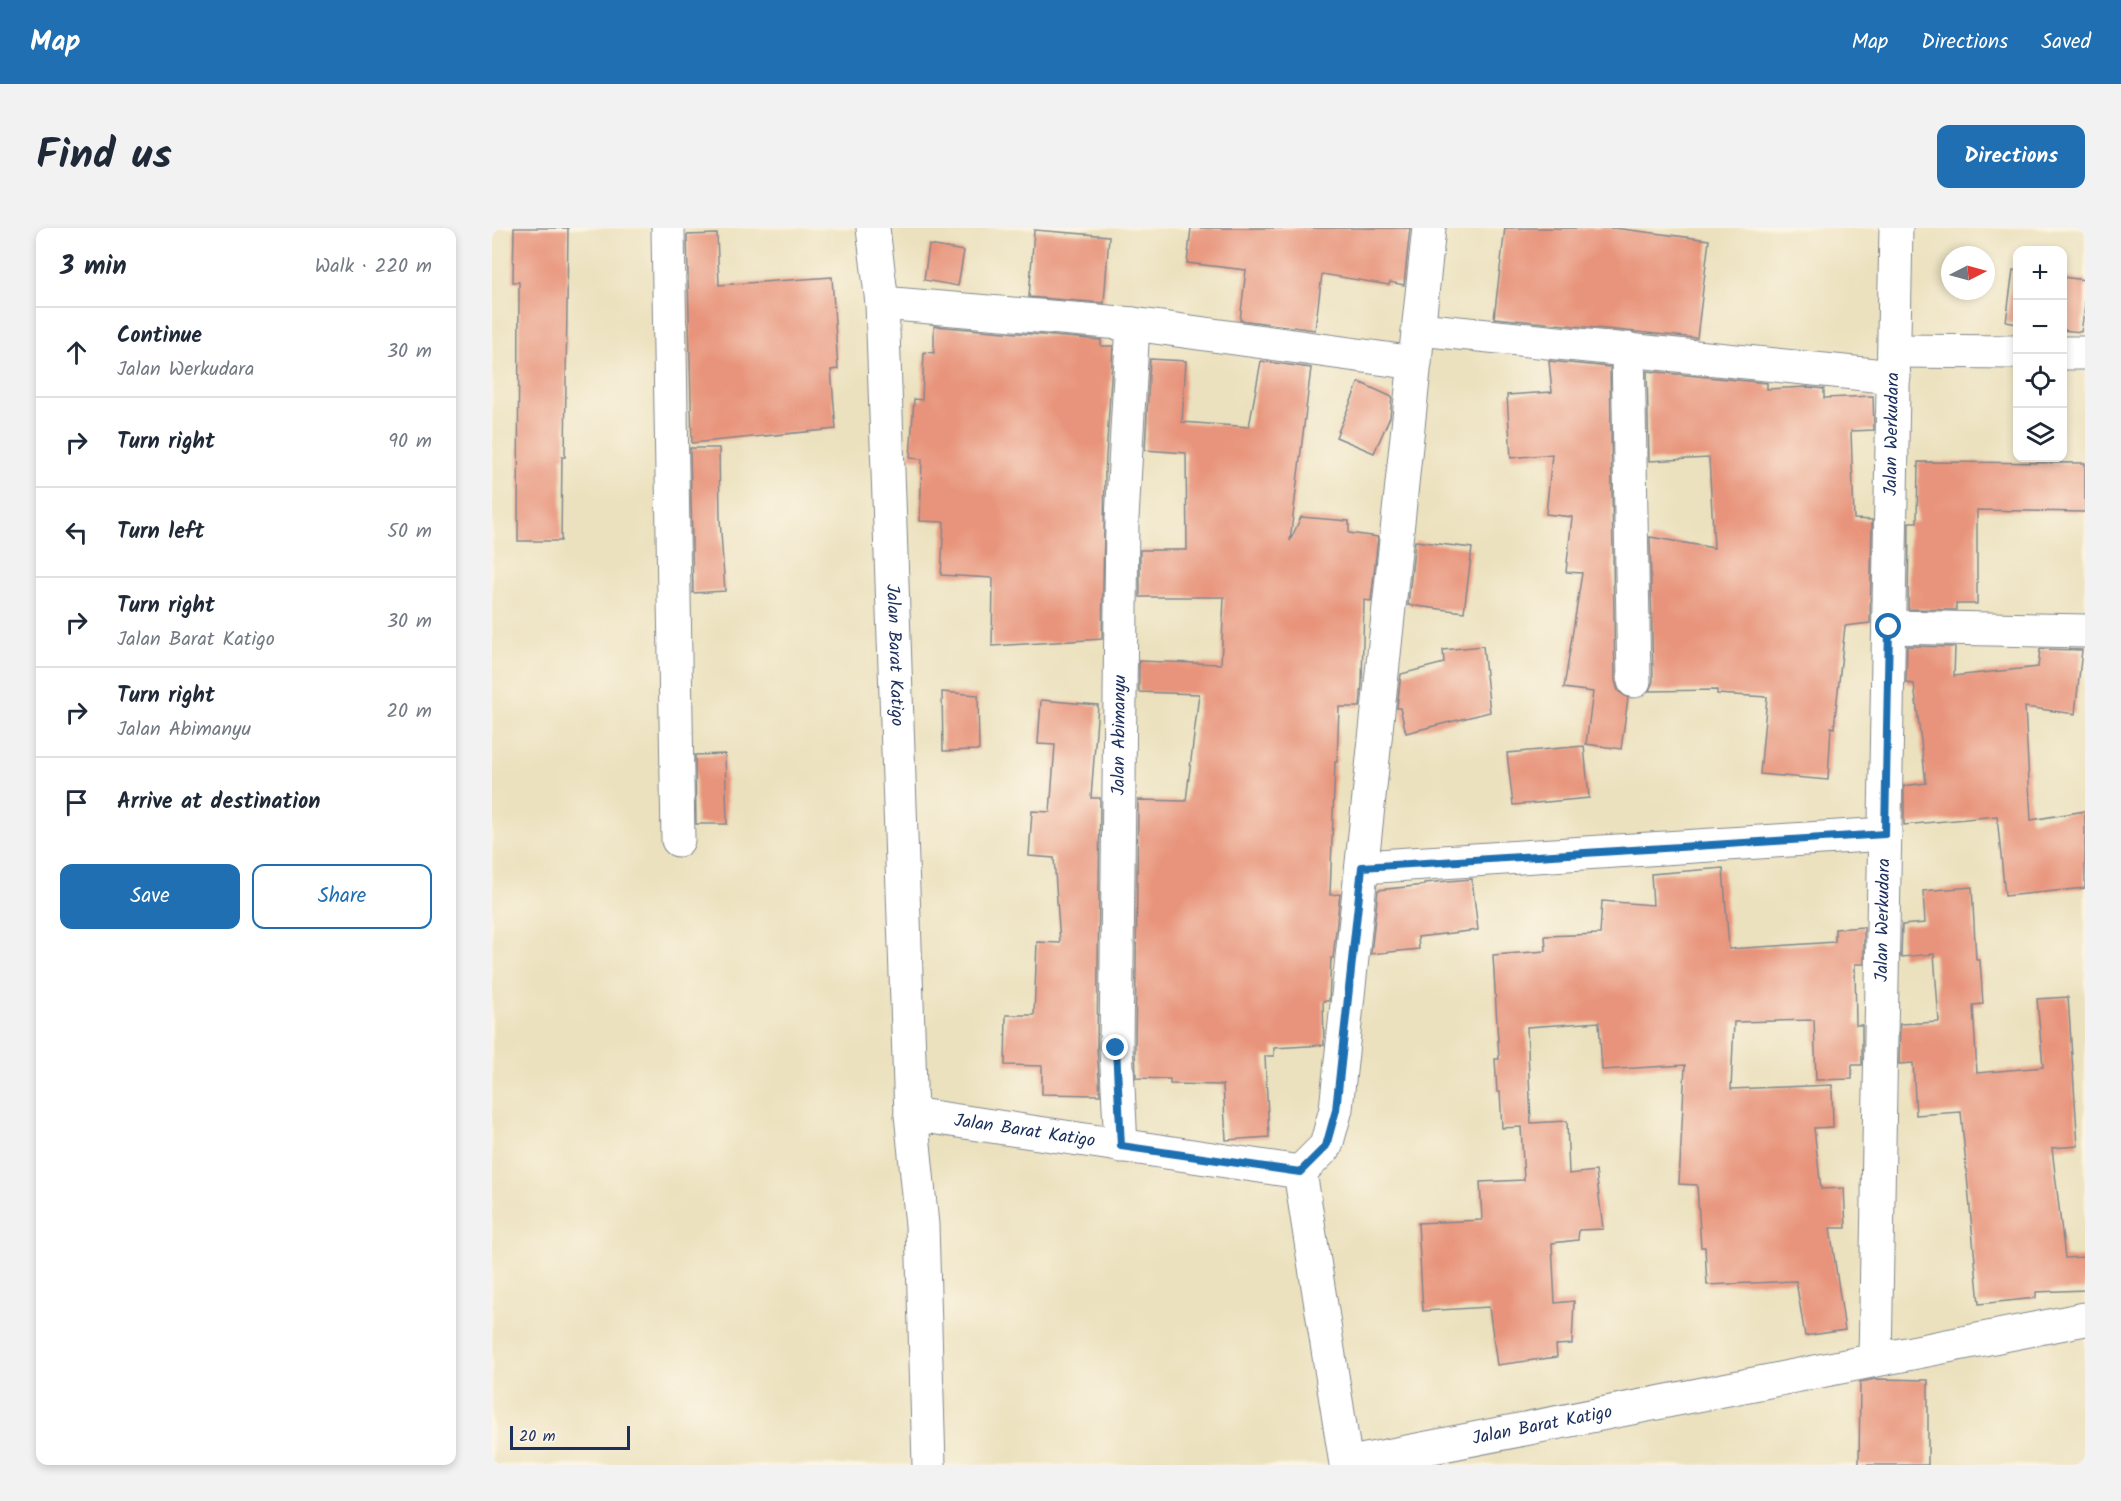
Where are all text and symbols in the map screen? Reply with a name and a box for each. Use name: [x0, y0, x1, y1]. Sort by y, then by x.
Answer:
text: Map: [30, 20, 81, 65]
text: Map: [1852, 26, 1888, 59]
text: Directions: [1921, 26, 2008, 59]
text: Saved: [2041, 26, 2091, 59]
text: Find us: [36, 123, 172, 190]
button: Directions: [1937, 125, 2085, 188]
text: 3 min: [60, 246, 127, 288]
north arrow: [1941, 246, 1995, 300]
map controls: [2013, 246, 2067, 462]
button: +: [2013, 246, 2067, 300]
text: Walk · 220 m: [315, 251, 432, 283]
button: −: [2013, 300, 2067, 354]
text: Continue: [117, 319, 202, 354]
icon: ahead: [60, 336, 93, 369]
text: 30 m: [387, 336, 432, 368]
text: Jalan Werkudara: [117, 354, 254, 386]
button: locate: [2013, 354, 2067, 408]
street label: Jalan Werkudara: [1877, 372, 1908, 496]
button: layers: [2013, 408, 2067, 462]
text: Turn right: [117, 425, 215, 460]
icon: right: [60, 426, 93, 459]
text: 90 m: [388, 426, 432, 458]
text: Turn left: [117, 515, 204, 550]
icon: left: [60, 516, 93, 549]
text: 50 m: [387, 516, 432, 548]
street label: Jalan Barat Katigo: [878, 584, 912, 727]
text: Turn right: [117, 589, 215, 624]
icon: right: [60, 606, 93, 639]
text: 30 m: [387, 606, 432, 638]
route start: [1875, 613, 1901, 639]
text: Jalan Barat Katigo: [117, 624, 275, 656]
street label: Jalan Abimanyu: [1104, 674, 1135, 796]
text: Turn right: [117, 679, 215, 714]
icon: right: [60, 696, 93, 729]
text: 20 m: [386, 696, 432, 728]
text: Jalan Abimanyu: [117, 714, 251, 746]
text: Arrive at destination: [117, 785, 320, 820]
icon: arrive: [60, 786, 93, 819]
street label: Jalan Werkudara: [1868, 858, 1899, 982]
button: Save: [60, 864, 240, 929]
button: Share: [252, 864, 432, 929]
route end: [1102, 1034, 1128, 1060]
street label: Jalan Barat Katigo: [952, 1106, 1097, 1156]
street label: Jalan Barat Katigo: [1470, 1398, 1615, 1453]
scale bar: [510, 1423, 630, 1450]
text: 20 m: [519, 1424, 555, 1449]

